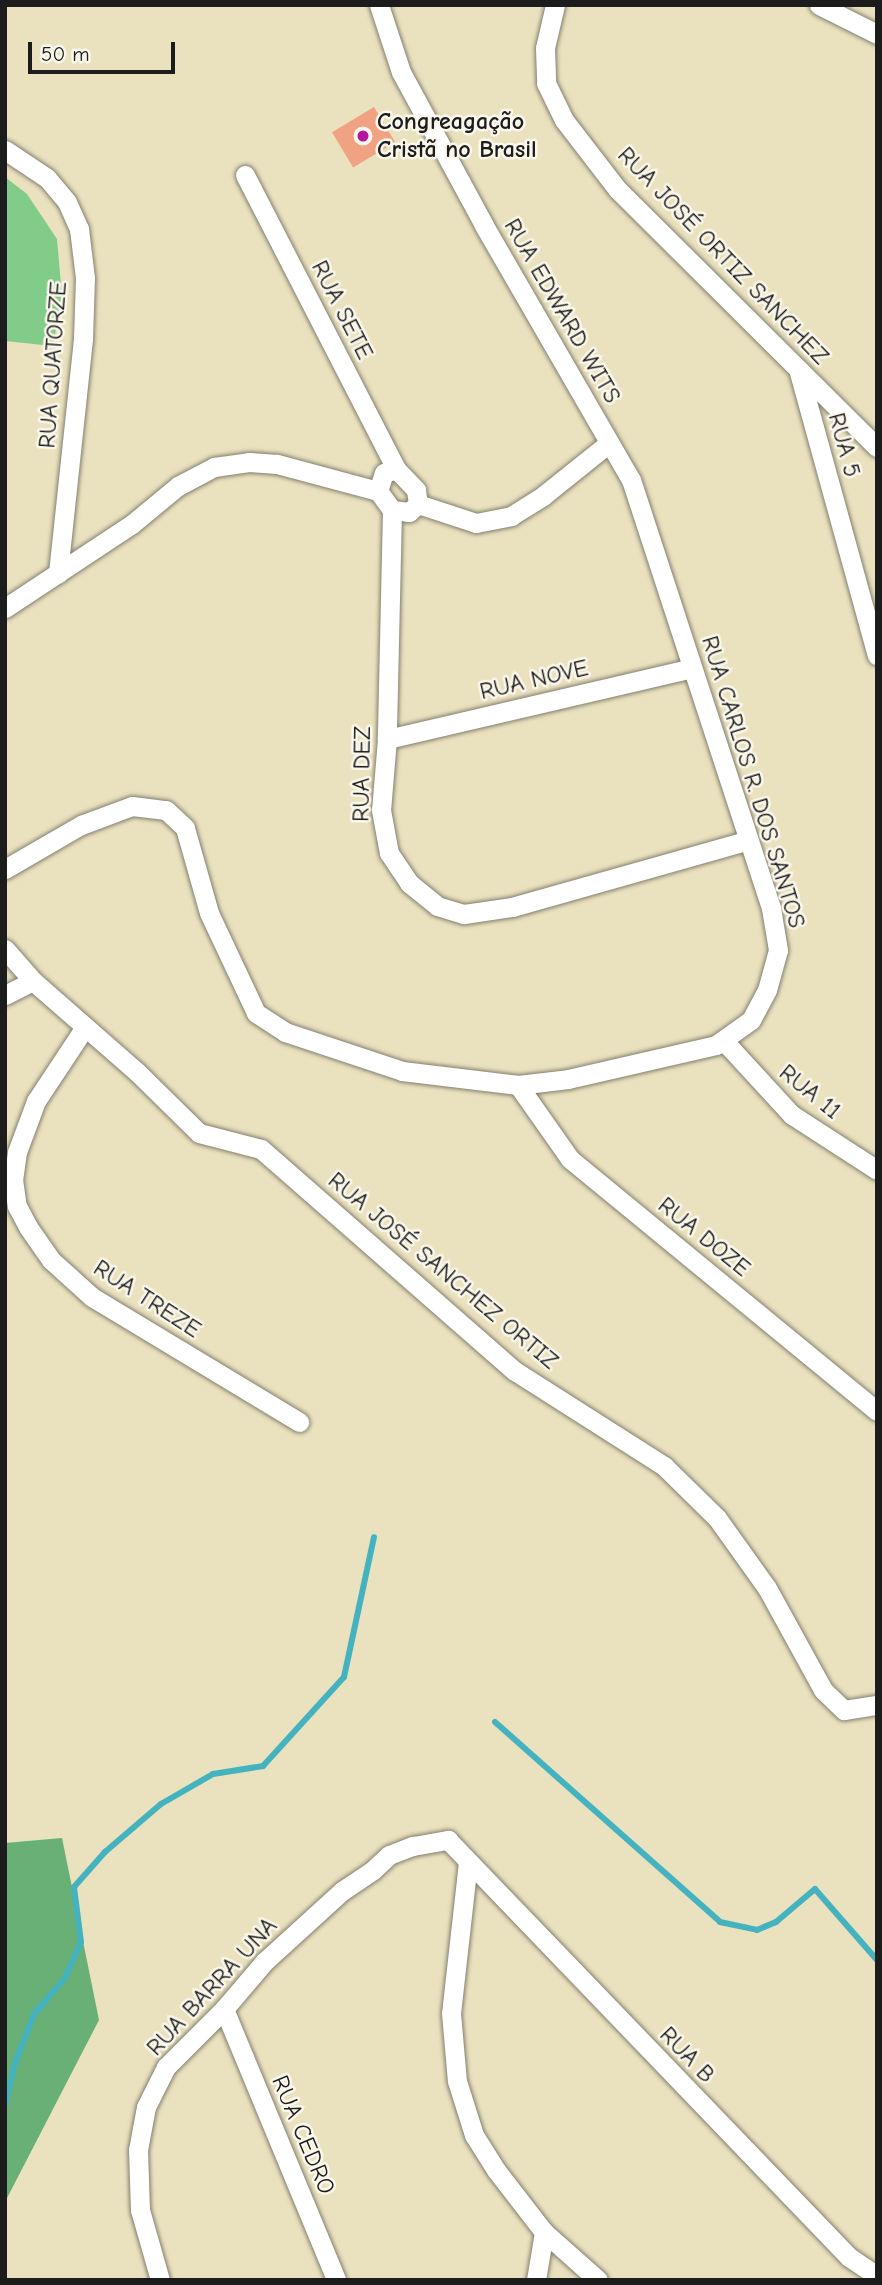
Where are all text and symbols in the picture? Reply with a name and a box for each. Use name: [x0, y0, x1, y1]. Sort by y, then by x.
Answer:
scale bar: [32, 28, 178, 72]
text: 50 m: [41, 42, 90, 66]
place label: Congreagação Cristã no Brasil: [377, 108, 537, 164]
marker: Congreagação Cristã no Brasil: [355, 128, 371, 144]
street label: RUA JOSÉ ORTIZ SANCHEZ: [611, 141, 835, 371]
street label: RUA EDWARD WITS: [497, 214, 627, 408]
street label: RUA SETE: [305, 256, 379, 364]
street label: RUA QUATORZE: [33, 281, 73, 449]
street label: RUA 5: [822, 410, 866, 480]
street label: RUA CARLOS R. DOS SANTOS: [695, 632, 811, 932]
street label: RUA NOVE: [477, 654, 591, 706]
street label: RUA DEZ: [347, 726, 377, 822]
street label: RUA 11: [773, 1058, 847, 1126]
street label: RUA JOSÉ SANCHEZ ORTIZ: [322, 1166, 564, 1376]
street label: RUA DOZE: [652, 1191, 756, 1283]
street label: RUA TREZE: [88, 1254, 206, 1344]
street label: RUA BARRA UNA: [141, 1912, 283, 2062]
street label: RUA B: [653, 2021, 721, 2089]
street label: RUA CEDRO: [265, 2071, 341, 2199]

